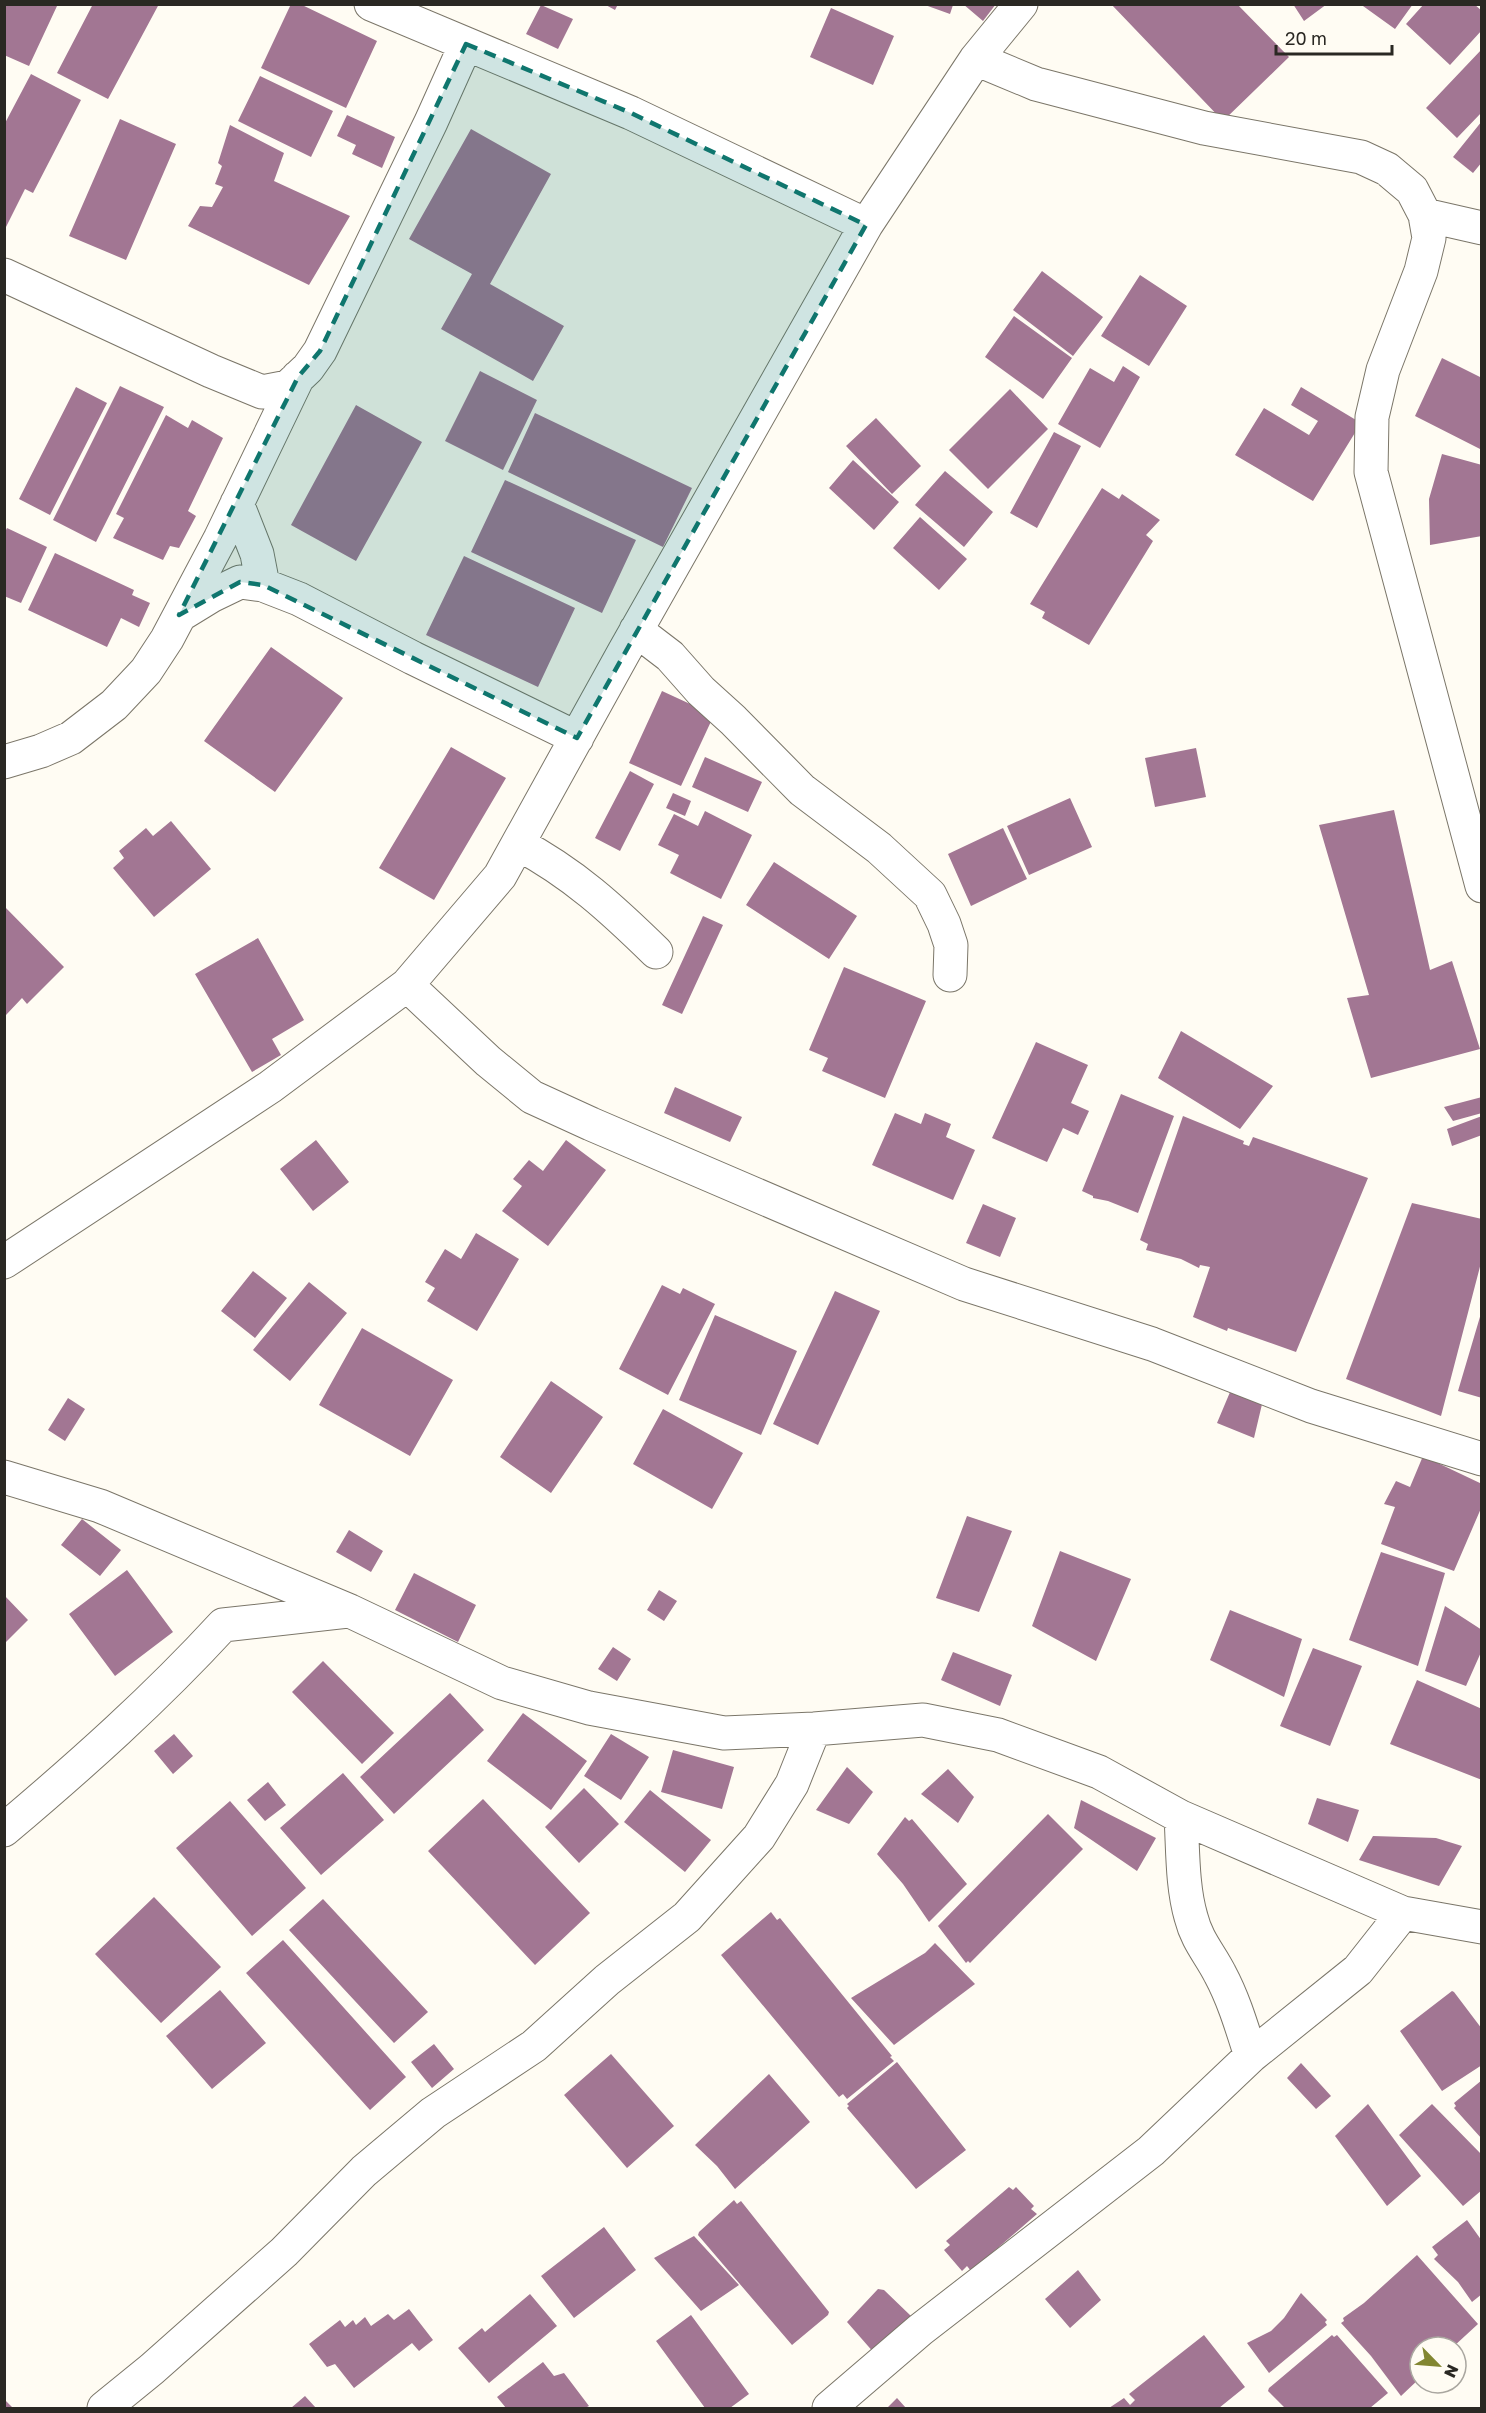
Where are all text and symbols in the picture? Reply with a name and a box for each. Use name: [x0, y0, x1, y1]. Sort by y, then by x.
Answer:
scale bar: [1276, 18, 1392, 56]
text: 20 m: [1285, 27, 1327, 49]
north arrow: [1408, 2335, 1468, 2395]
text: N: [1440, 2362, 1463, 2381]

